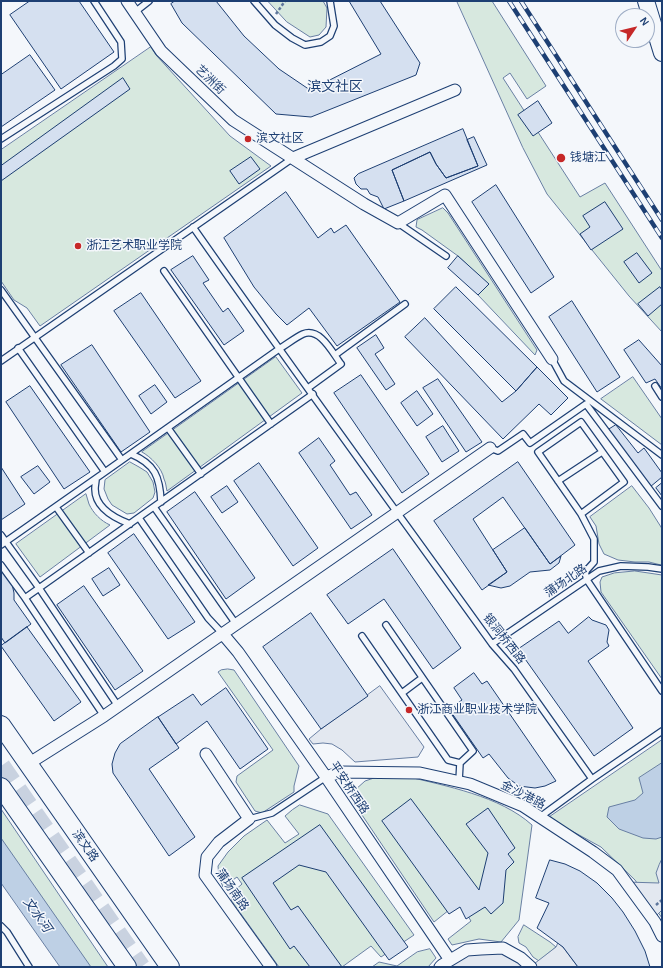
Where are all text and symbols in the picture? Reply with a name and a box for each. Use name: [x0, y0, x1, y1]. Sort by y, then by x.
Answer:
north arrow: [615, 8, 655, 48]
text: N: [637, 14, 652, 28]
street label: 艺洲街: [192, 62, 228, 98]
district label: 滨文社区: [307, 79, 363, 95]
place label: 滨文社区: [256, 132, 304, 146]
marker: 滨文社区: [243, 134, 253, 144]
place label: 钱塘江: [570, 151, 606, 165]
marker: 钱塘江: [555, 152, 567, 164]
place label: 浙江艺术职业学院: [86, 239, 182, 253]
marker: 浙江艺术职业学院: [73, 241, 83, 251]
street label: 蒲场北路: [542, 562, 590, 600]
street label: 银洞桥西路: [480, 611, 528, 667]
place label: 浙江商业职业技术学院: [417, 703, 537, 717]
marker: 浙江商业职业技术学院: [404, 705, 414, 715]
street label: 平安桥西路: [326, 759, 372, 817]
street label: 金沙港路: [498, 778, 548, 812]
street label: 滨文路: [69, 827, 101, 865]
street label: 蒲场南路: [212, 866, 252, 914]
water label: 文水河: [19, 895, 55, 935]

